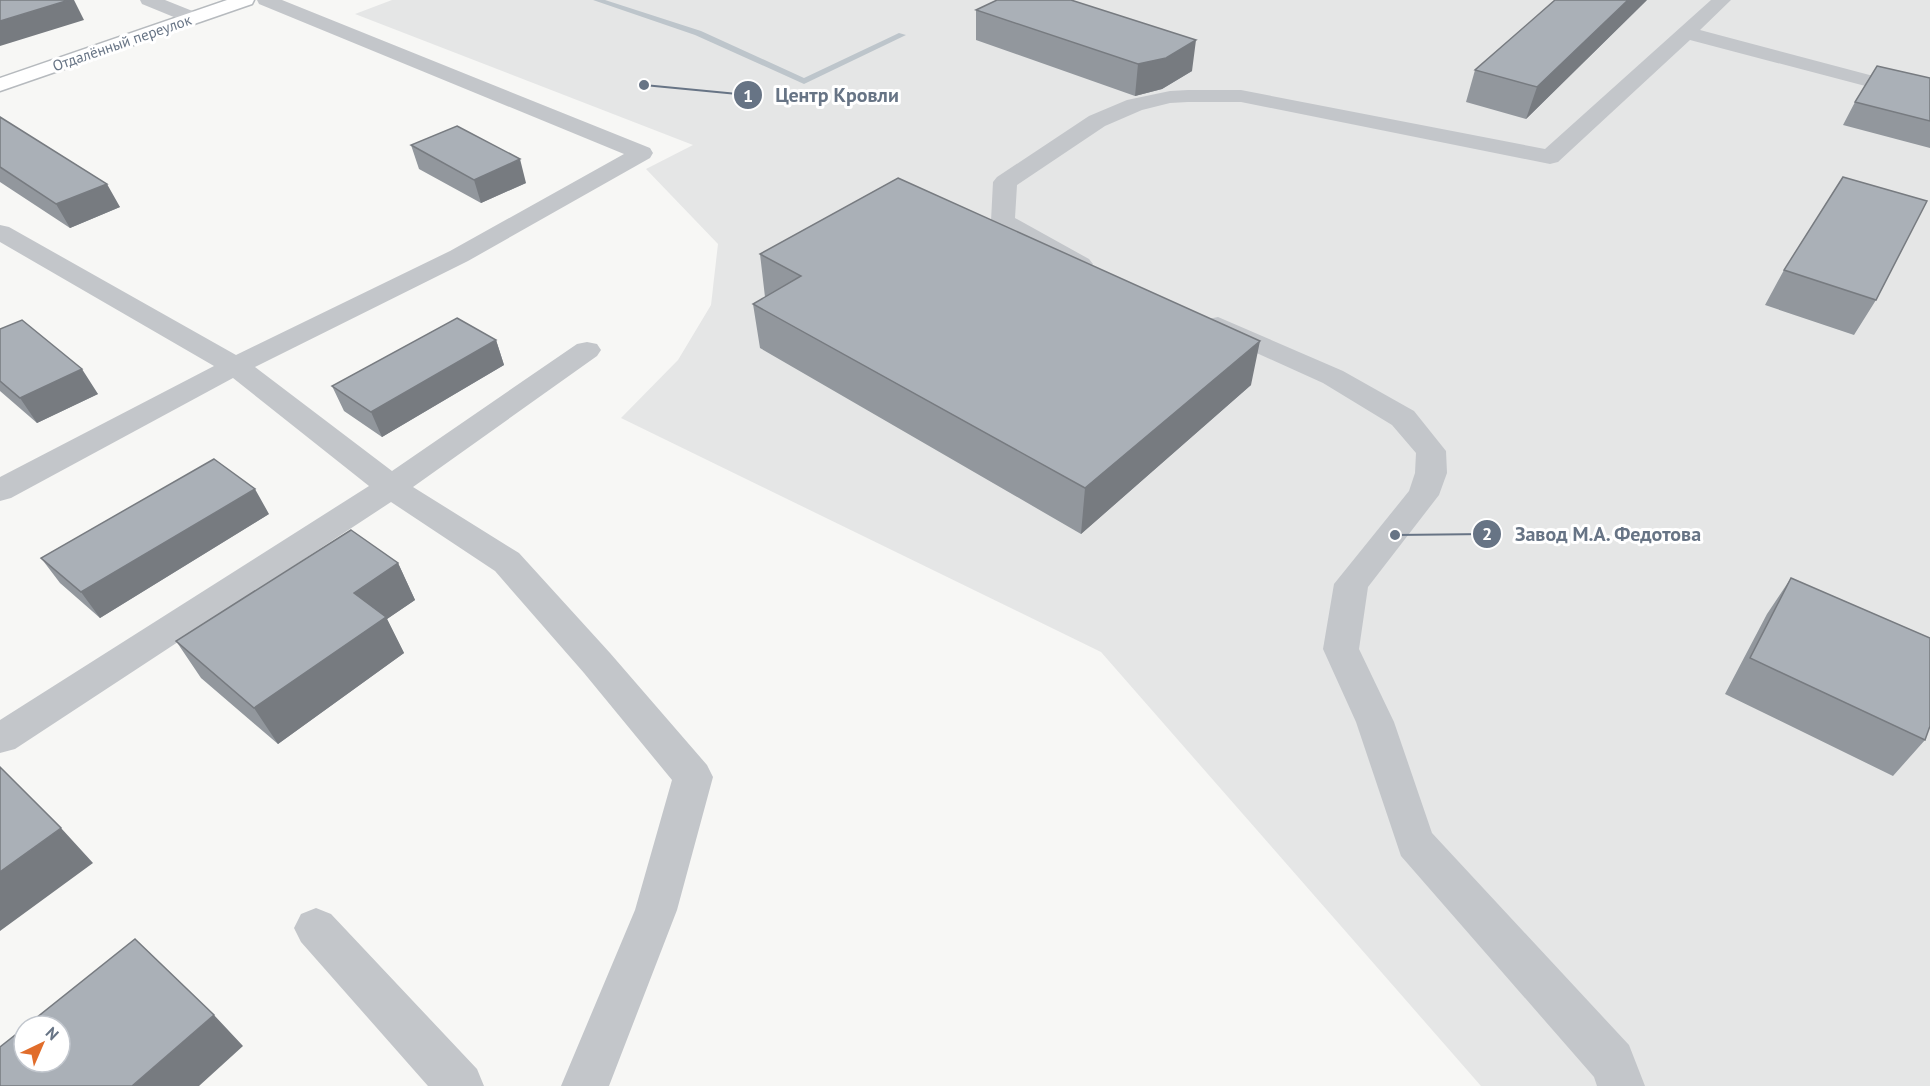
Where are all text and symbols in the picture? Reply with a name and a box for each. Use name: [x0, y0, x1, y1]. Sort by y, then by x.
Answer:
street label: Отдалённый переулок: [50, 10, 195, 75]
callout: Центр Кровли: [733, 76, 911, 114]
text: Центр Кровли: [775, 82, 899, 108]
text: 1: [743, 84, 753, 107]
callout: Завод М.А. Федотова: [1472, 515, 1714, 553]
text: Завод М.А. Федотова: [1515, 521, 1701, 547]
text: 2: [1482, 522, 1492, 545]
north arrow: [12, 1014, 72, 1074]
text: N: [42, 1022, 63, 1044]

